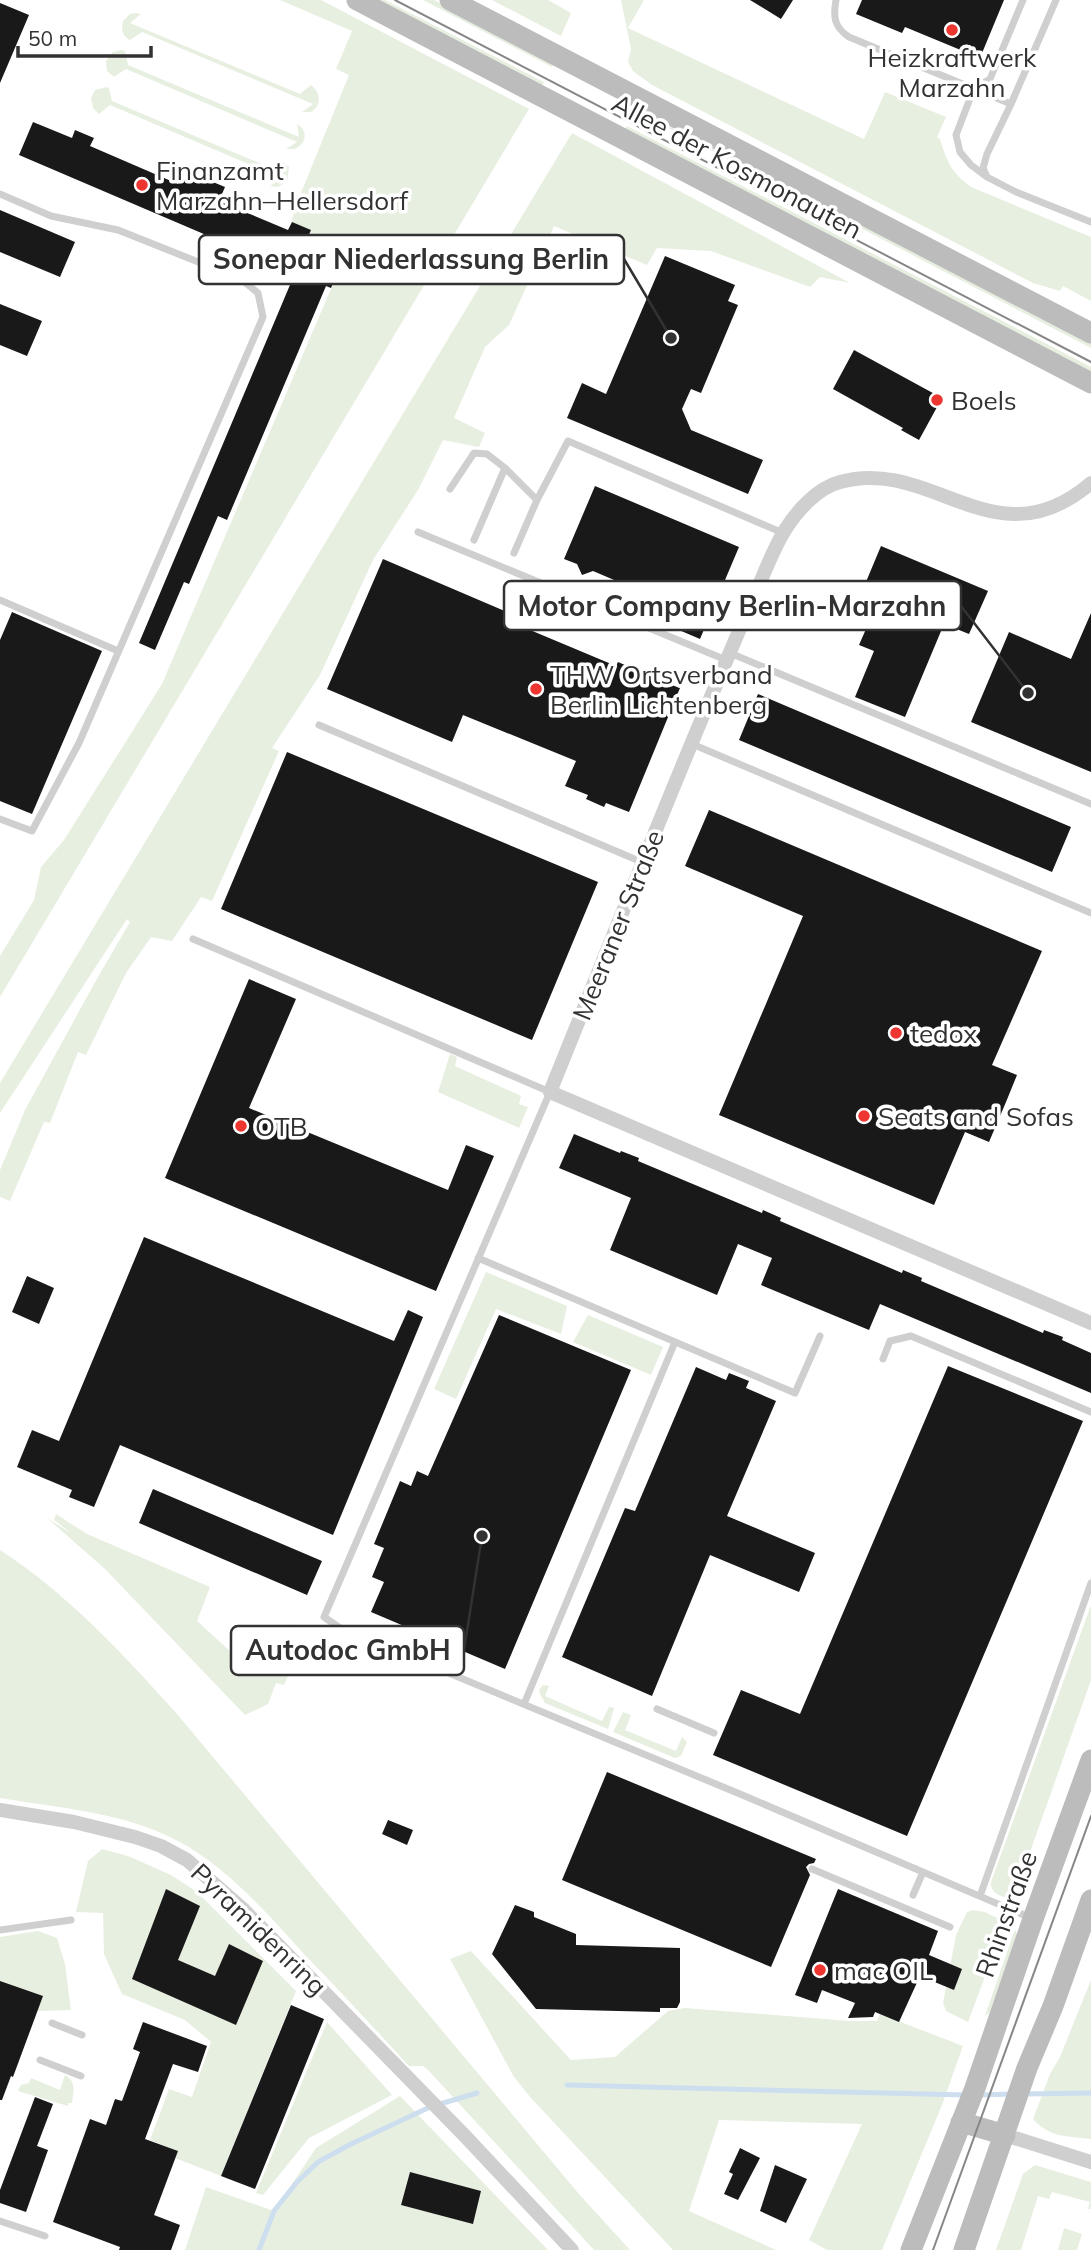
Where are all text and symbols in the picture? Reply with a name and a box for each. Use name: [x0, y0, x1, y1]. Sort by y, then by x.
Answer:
scale bar: [18, 14, 150, 58]
marker: Heizkraftwerk Marzahn: [944, 22, 960, 38]
text: 50 m: [28, 25, 77, 51]
place label: Heizkraftwerk Marzahn: [868, 41, 1037, 104]
street label: Allee der Kosmonauten: [606, 86, 868, 246]
place label: Finanzamt Marzahn–Hellersdorf: [156, 154, 409, 217]
marker: Finanzamt Marzahn–Hellersdorf: [134, 177, 150, 193]
callout: Sonepar Niederlassung Berlin: [199, 235, 624, 284]
text: Sonepar Niederlassung Berlin: [213, 241, 609, 276]
place label: Boels: [951, 384, 1017, 417]
marker: Boels: [929, 392, 945, 408]
callout: Motor Company Berlin-Marzahn: [504, 581, 961, 630]
text: Motor Company Berlin-Marzahn: [518, 588, 946, 623]
place label: THW Ortsverband Berlin Lichtenberg: [550, 658, 772, 721]
marker: THW Ortsverband Berlin Lichtenberg: [528, 681, 544, 697]
street label: Meeraner Straße: [565, 825, 671, 1025]
place label: tedox: [910, 1017, 977, 1050]
marker: tedox: [888, 1025, 904, 1041]
place label: Seats and Sofas: [878, 1100, 1074, 1133]
marker: Seats and Sofas: [856, 1108, 872, 1124]
place label: OTB: [255, 1110, 307, 1143]
marker: OTB: [233, 1118, 249, 1134]
callout: Autodoc GmbH: [231, 1626, 464, 1675]
text: Autodoc GmbH: [245, 1632, 451, 1667]
street label: Rhinstraße: [968, 1846, 1044, 1982]
street label: Pyramidenring: [184, 1856, 334, 2002]
place label: mac OIL: [834, 1954, 933, 1987]
marker: mac OIL: [812, 1962, 828, 1978]

